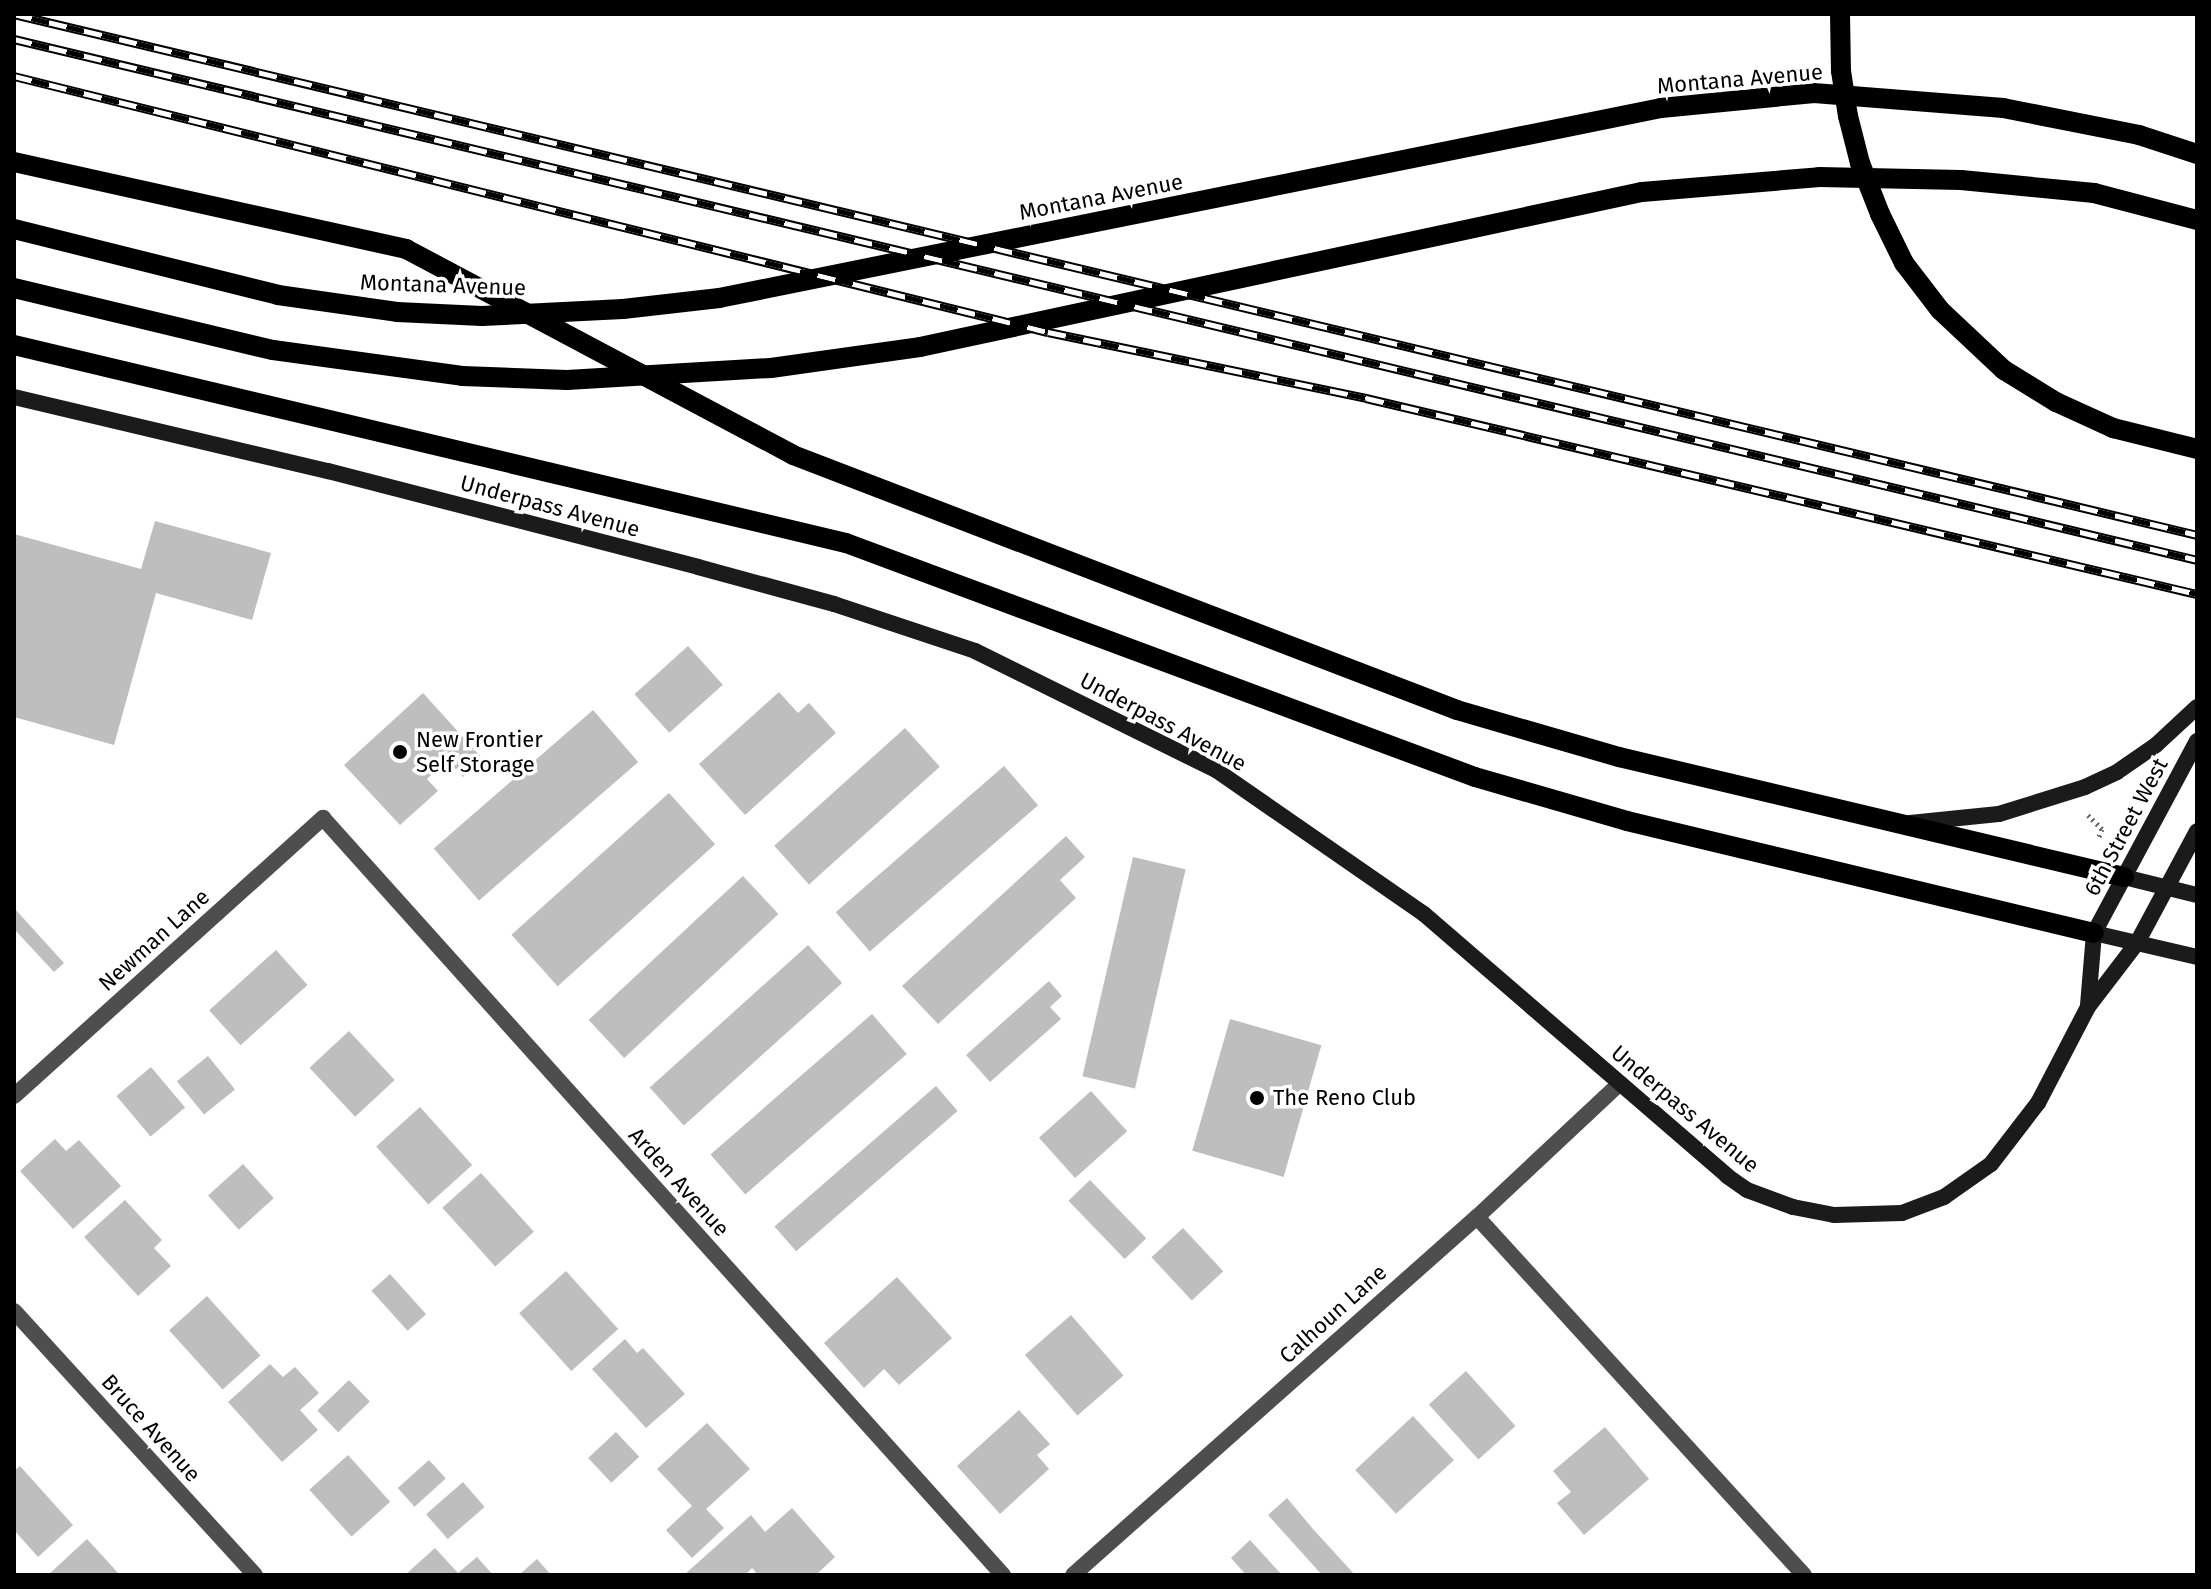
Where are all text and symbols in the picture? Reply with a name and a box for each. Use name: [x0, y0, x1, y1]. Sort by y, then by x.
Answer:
street label: Montana Avenue: [1656, 59, 1824, 99]
street label: Montana Avenue: [1017, 168, 1185, 226]
street label: Montana Avenue: [359, 269, 527, 301]
street label: Underpass Avenue: [457, 469, 643, 543]
street label: Underpass Avenue: [1075, 667, 1251, 777]
place label: New Frontier Self Storage: [416, 726, 543, 778]
marker: New Frontier Self Storage: [391, 743, 409, 761]
street label: 6th Street West: [2079, 754, 2173, 900]
street label: Newman Lane: [93, 883, 215, 997]
street label: Underpass Avenue: [1606, 1039, 1764, 1179]
place label: The Reno Club: [1273, 1085, 1416, 1111]
marker: The Reno Club: [1248, 1089, 1266, 1107]
street label: Arden Avenue: [623, 1122, 735, 1242]
street label: Calhoun Lane: [1274, 1259, 1392, 1369]
street label: Bruce Avenue: [96, 1369, 206, 1487]

